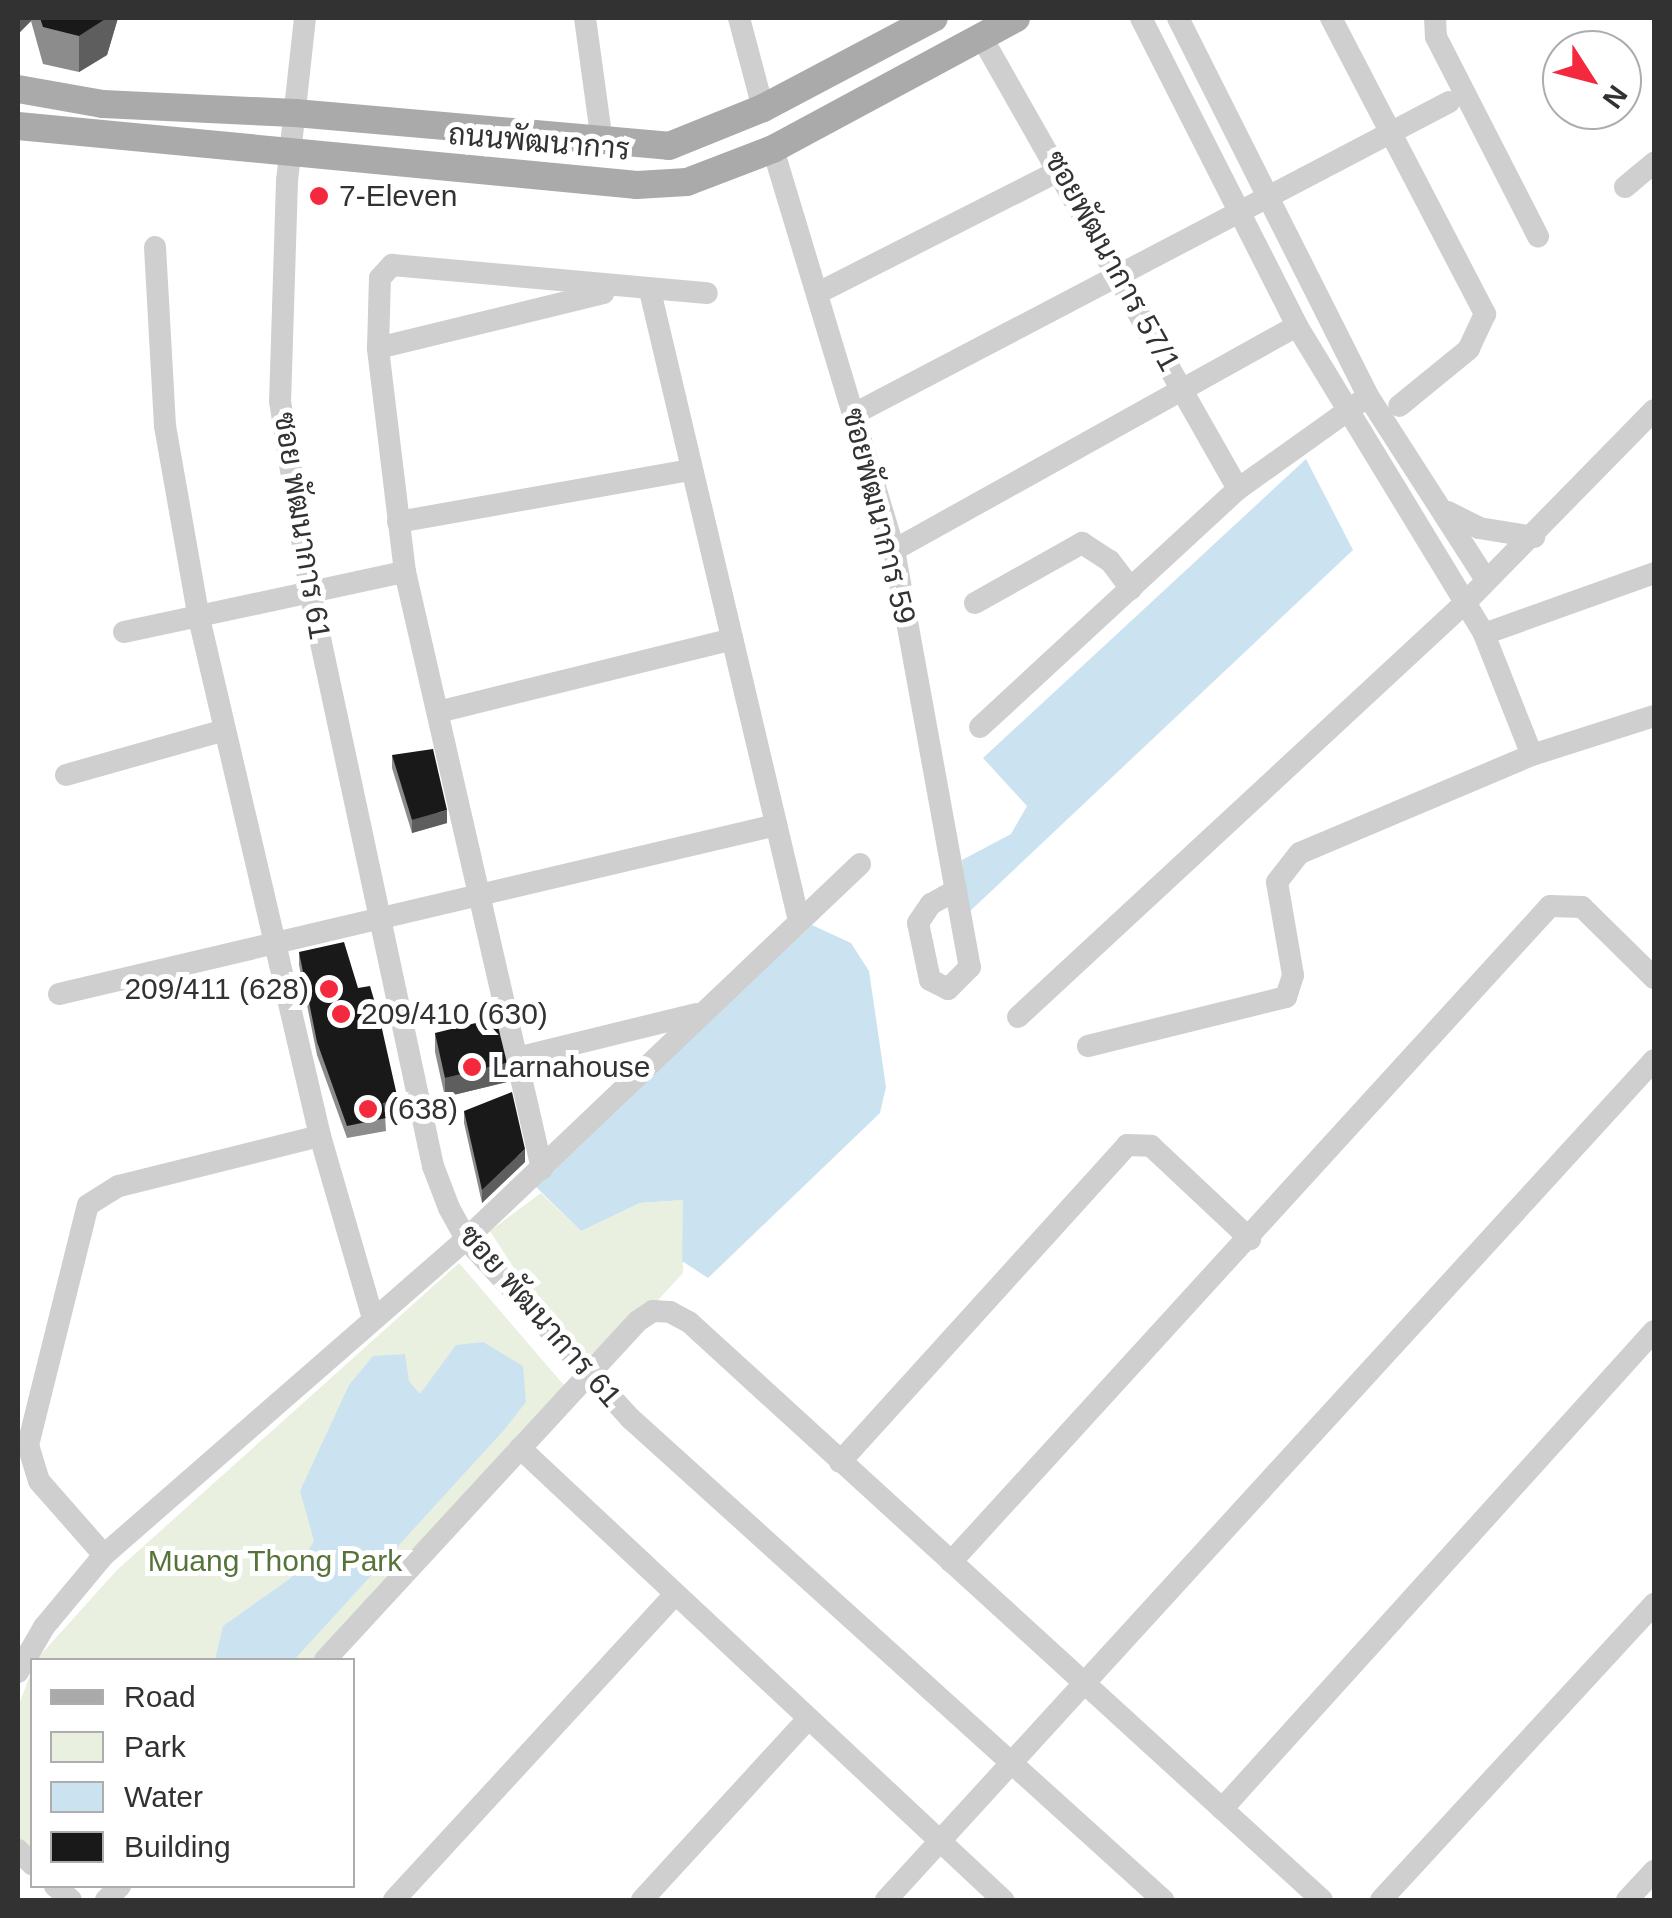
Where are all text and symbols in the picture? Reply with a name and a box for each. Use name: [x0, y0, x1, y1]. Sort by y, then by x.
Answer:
north arrow: [1542, 30, 1642, 130]
text: N: [1597, 79, 1634, 114]
street label: ถนนพัฒนาการ: [447, 116, 631, 168]
street label: ซอยพัฒนาการ 57/1: [1037, 144, 1187, 378]
place label: 7-Eleven: [339, 178, 457, 214]
marker: 7-Eleven: [308, 185, 330, 207]
street label: ซอยพัฒนาการ 59: [835, 404, 923, 628]
street label: ซอย พัฒนาการ 61: [266, 410, 338, 642]
place label: 209/411 (628): [124, 971, 309, 1007]
marker: 209/411 (628): [318, 978, 340, 1000]
place label: 209/410 (630): [361, 996, 548, 1032]
marker: 209/410 (630): [330, 1003, 352, 1025]
place label: Larnahouse: [492, 1049, 650, 1085]
marker: Larnahouse: [461, 1056, 483, 1078]
place label: (638): [388, 1091, 458, 1127]
marker: (638): [357, 1098, 379, 1120]
street label: ซอย พัฒนาการ 61: [451, 1217, 629, 1415]
park label: Muang Thong Park: [147, 1543, 403, 1579]
legend: [30, 1658, 355, 1888]
text: Road: [124, 1680, 196, 1713]
text: Park: [124, 1730, 186, 1763]
text: Water: [124, 1780, 203, 1813]
text: Building: [124, 1830, 231, 1863]

